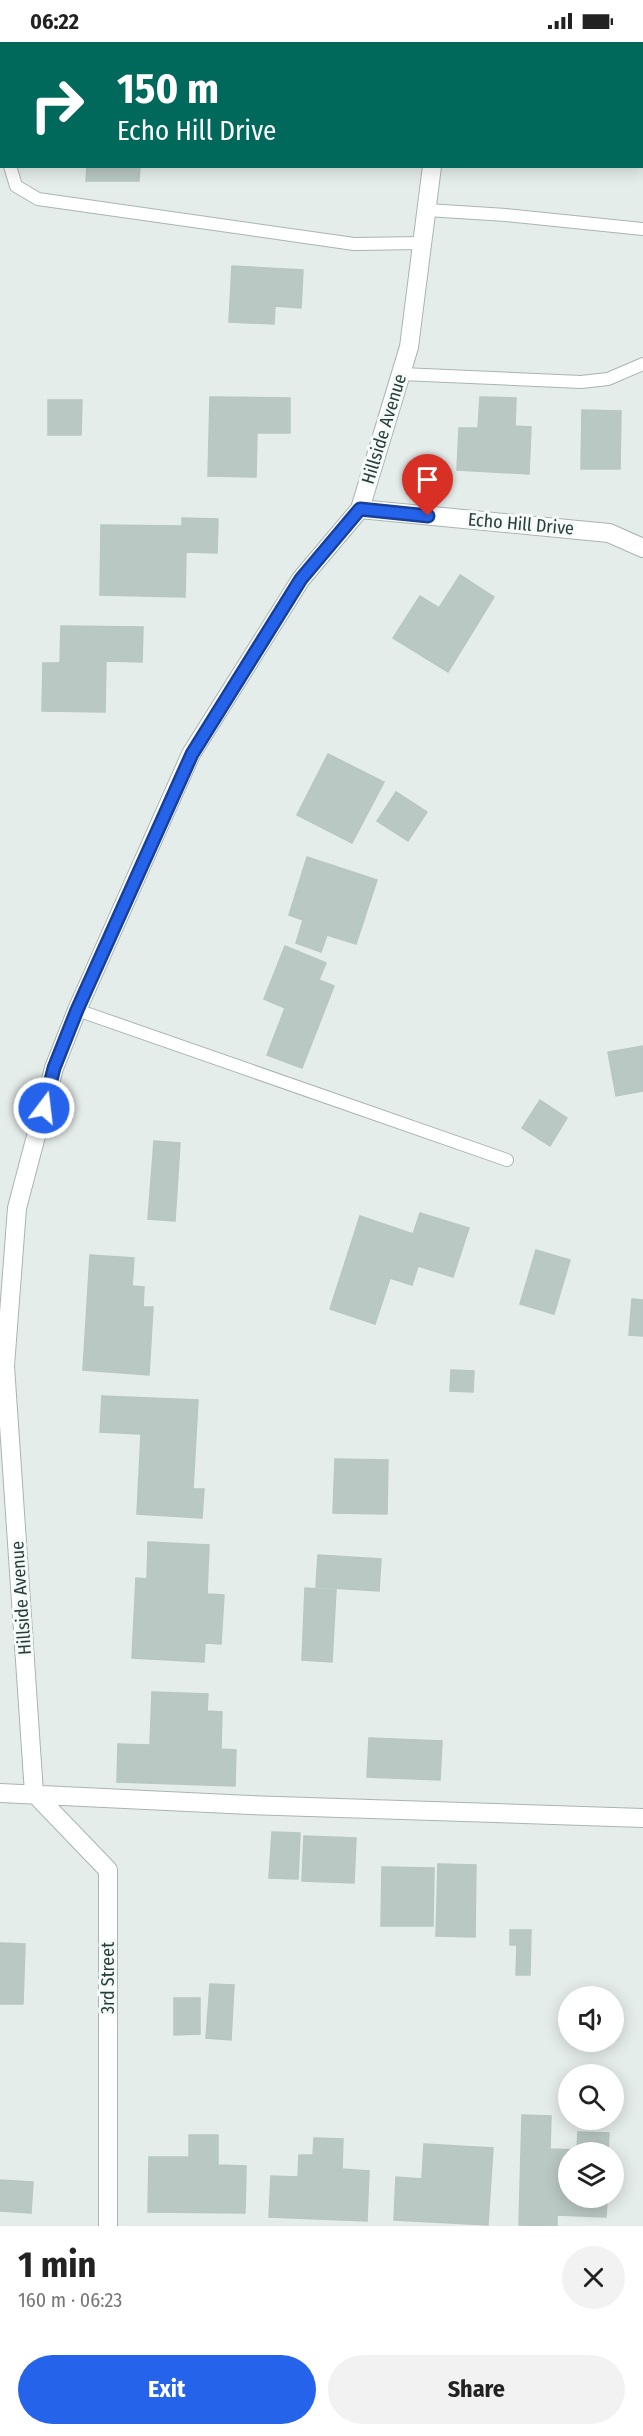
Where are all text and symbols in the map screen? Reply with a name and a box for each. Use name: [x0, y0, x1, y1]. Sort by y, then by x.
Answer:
text: 06:22: [30, 8, 79, 35]
text: 150 m: [117, 64, 219, 114]
icon: right: [18, 66, 96, 144]
text: Echo Hill Drive: [117, 115, 276, 147]
street label: Hillside Avenue: [357, 371, 411, 487]
pin: [402, 454, 453, 516]
icon: arrive: [411, 463, 444, 496]
street label: Echo Hill Drive: [467, 508, 575, 540]
position arrow: [12, 1076, 76, 1140]
street label: Hillside Avenue: [6, 1540, 36, 1656]
street label: 3rd Street: [97, 1942, 119, 2014]
map controls: [558, 1986, 624, 2208]
button: sound: [558, 1986, 624, 2052]
button: search: [558, 2064, 624, 2130]
button: layers: [558, 2142, 624, 2208]
text: 1 min: [18, 2243, 96, 2287]
button: close: [562, 2246, 625, 2309]
text: 160 m · 06:23: [18, 2288, 122, 2312]
button: Exit: [18, 2355, 316, 2424]
button: Share: [328, 2355, 625, 2424]

